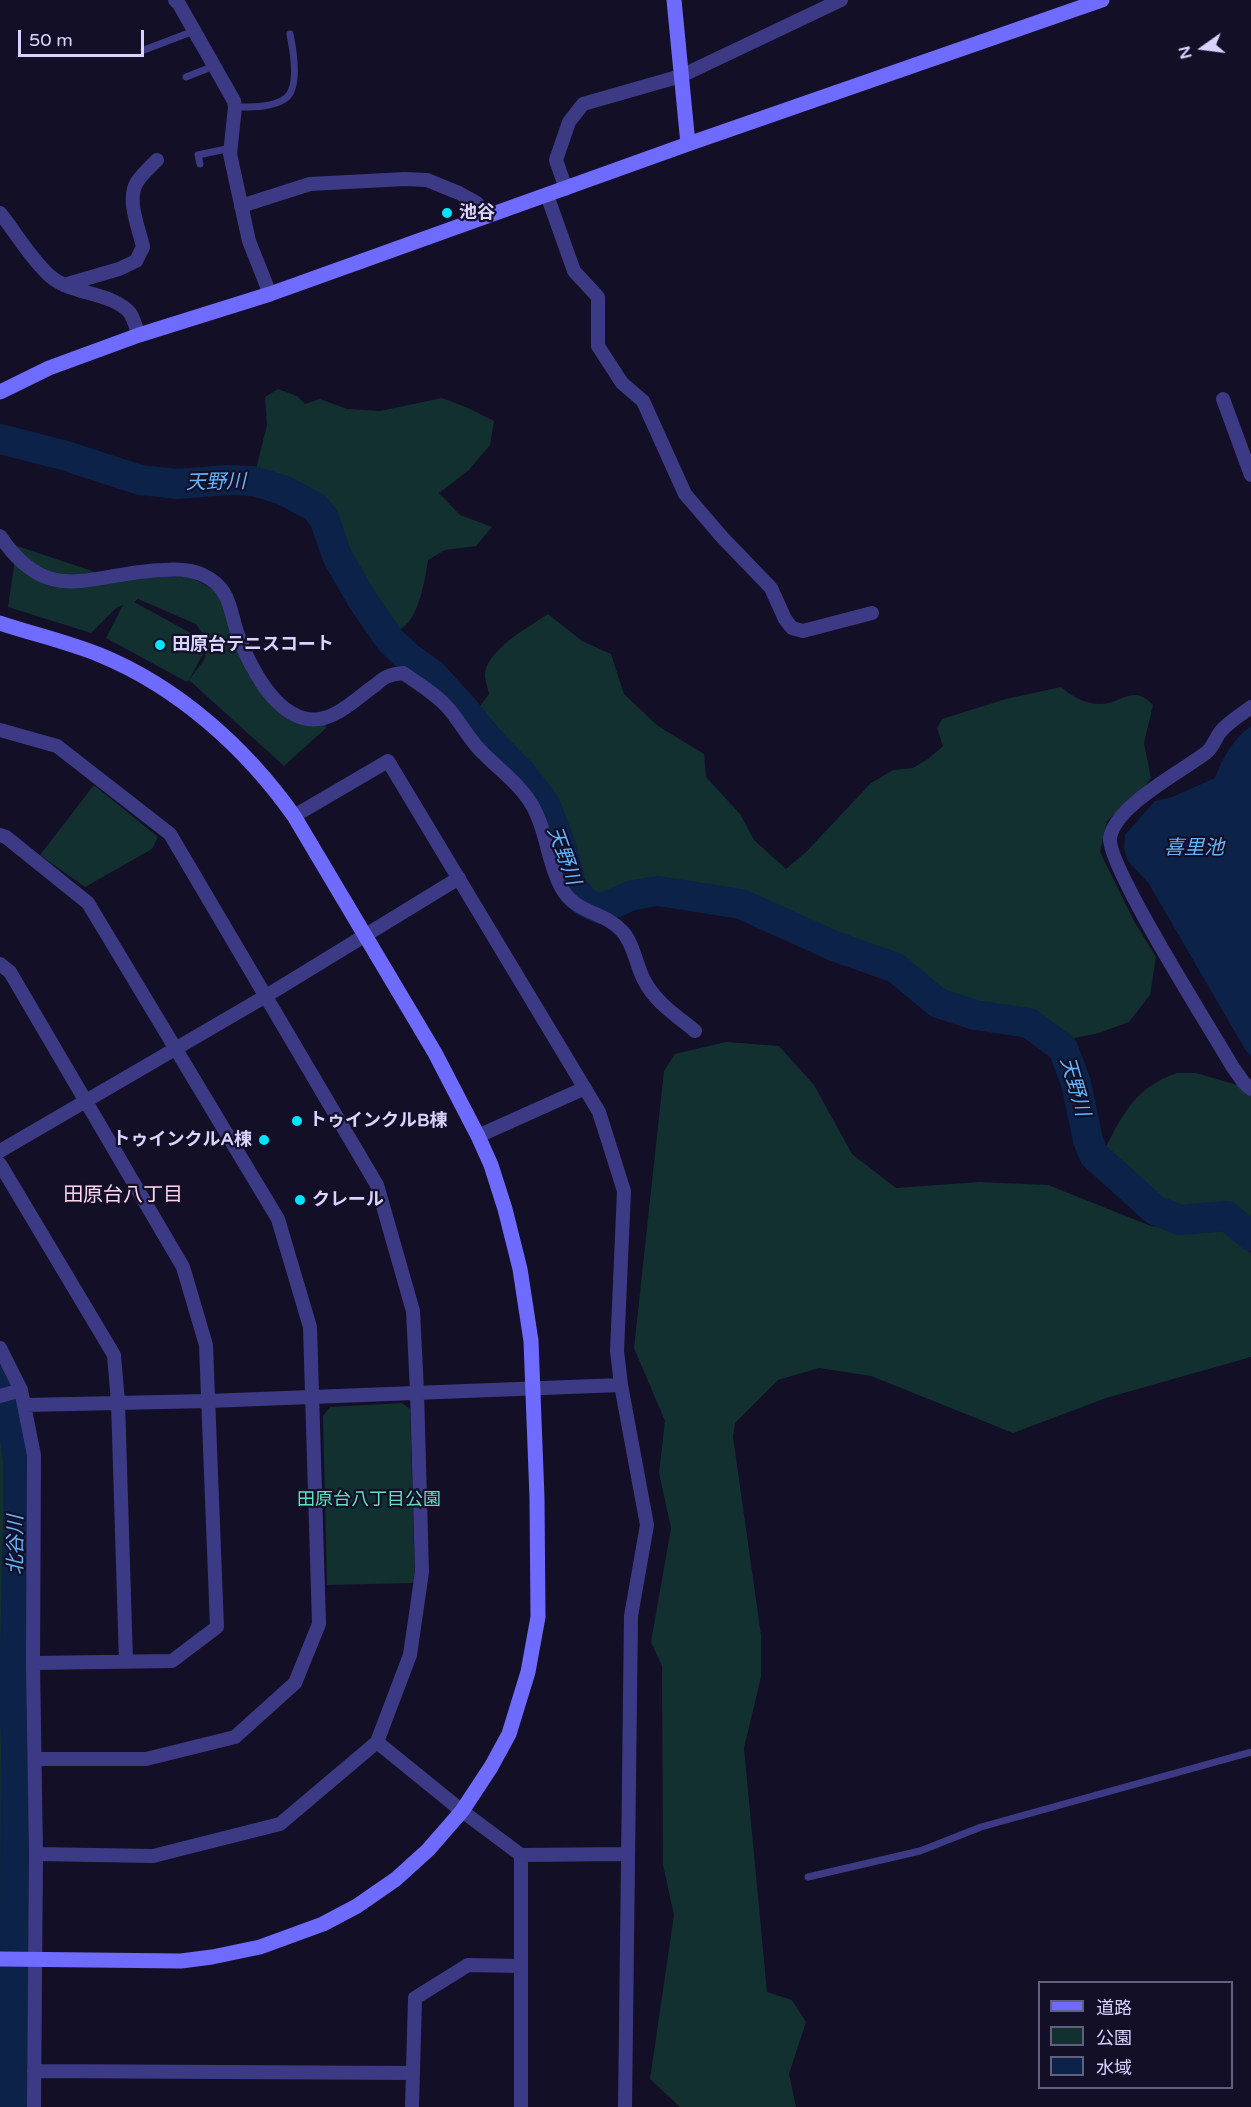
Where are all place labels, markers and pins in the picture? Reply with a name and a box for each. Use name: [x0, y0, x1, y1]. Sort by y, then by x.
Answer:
place label: 池谷: [459, 202, 495, 224]
marker: 池谷: [440, 206, 454, 220]
place label: 田原台テニスコート: [172, 634, 334, 656]
marker: 田原台テニスコート: [153, 638, 167, 652]
place label: トゥインクルB棟: [309, 1110, 447, 1132]
marker: トゥインクルB棟: [290, 1114, 304, 1128]
place label: トゥインクルA棟: [113, 1129, 252, 1151]
marker: トゥインクルA棟: [257, 1133, 271, 1147]
place label: クレール: [312, 1189, 384, 1211]
marker: クレール: [293, 1193, 307, 1207]

